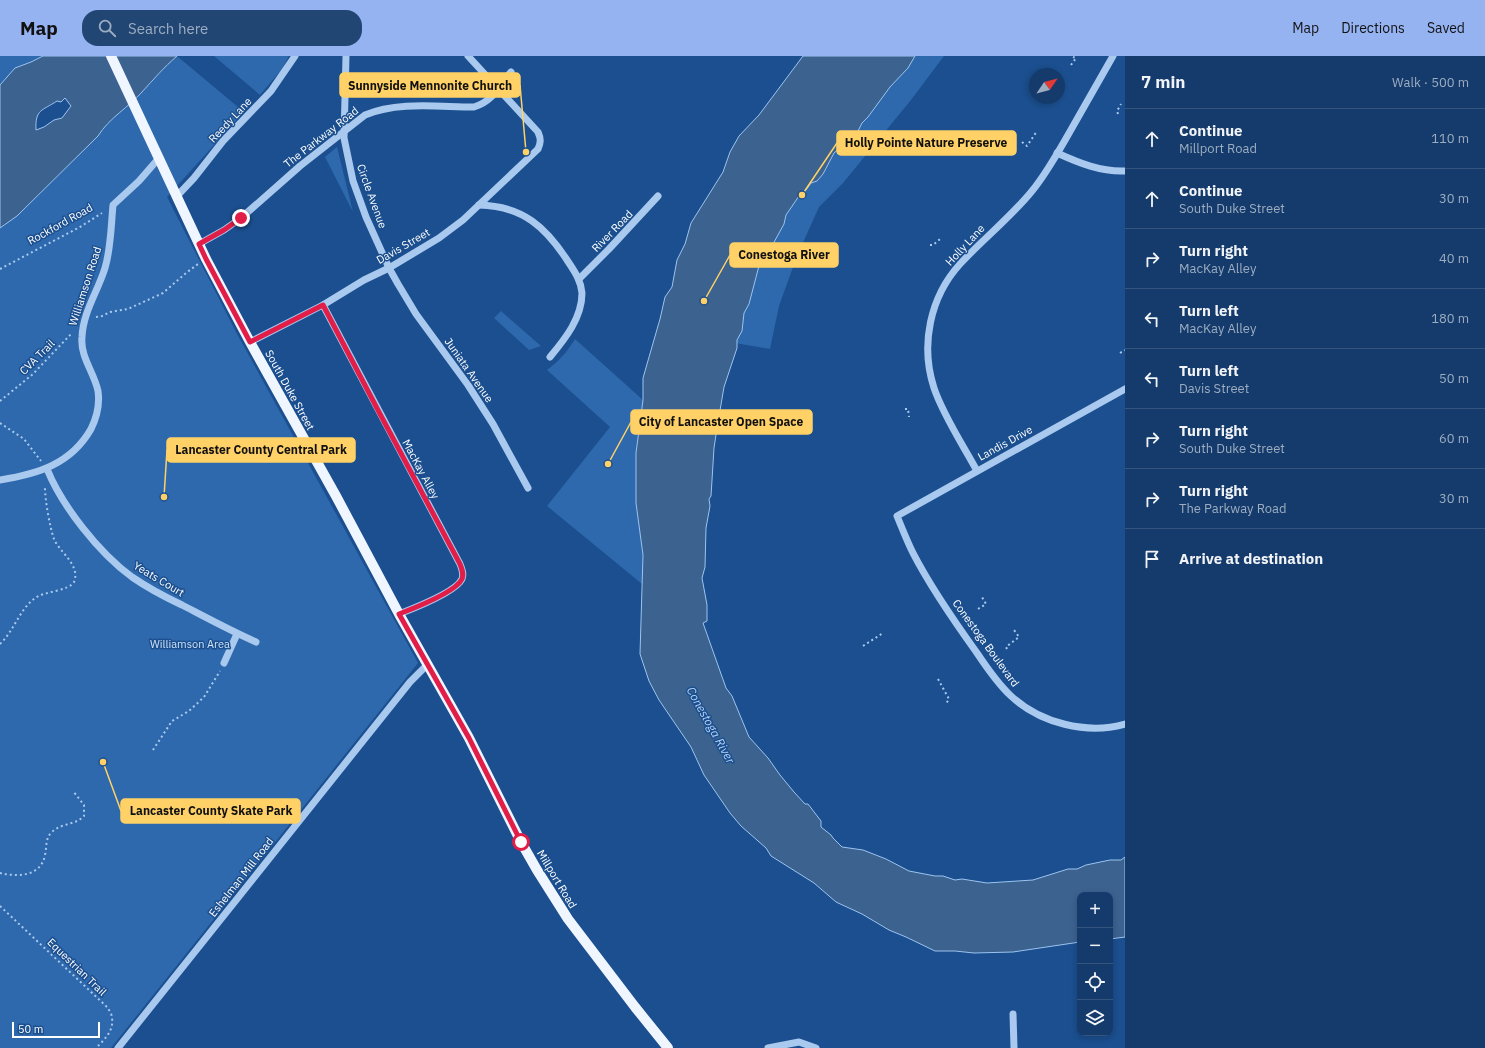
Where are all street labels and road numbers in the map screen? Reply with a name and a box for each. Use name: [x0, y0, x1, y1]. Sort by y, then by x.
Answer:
street label: Reedy Lane: [205, 94, 255, 146]
street label: The Parkway Road: [281, 103, 361, 171]
street label: Circle Avenue: [354, 162, 390, 230]
street label: Rockford Road: [25, 200, 95, 248]
street label: River Road: [589, 207, 635, 255]
street label: Holly Lane: [942, 221, 988, 269]
street label: Davis Street: [374, 225, 432, 267]
street label: Williamson Road: [66, 245, 104, 327]
street label: Juniata Avenue: [442, 335, 496, 405]
street label: CVA Trail: [16, 336, 58, 378]
street label: South Duke Street: [262, 347, 318, 433]
street label: Landis Drive: [975, 422, 1035, 464]
street label: MacKay Alley: [399, 437, 443, 502]
street label: Yeats Court: [131, 558, 187, 600]
street label: Conestoga Boulevard: [950, 596, 1022, 690]
street label: Eshelman Mill Road: [206, 835, 276, 919]
street label: Millport Road: [534, 847, 580, 911]
street label: Equestrian Trail: [44, 935, 110, 999]

